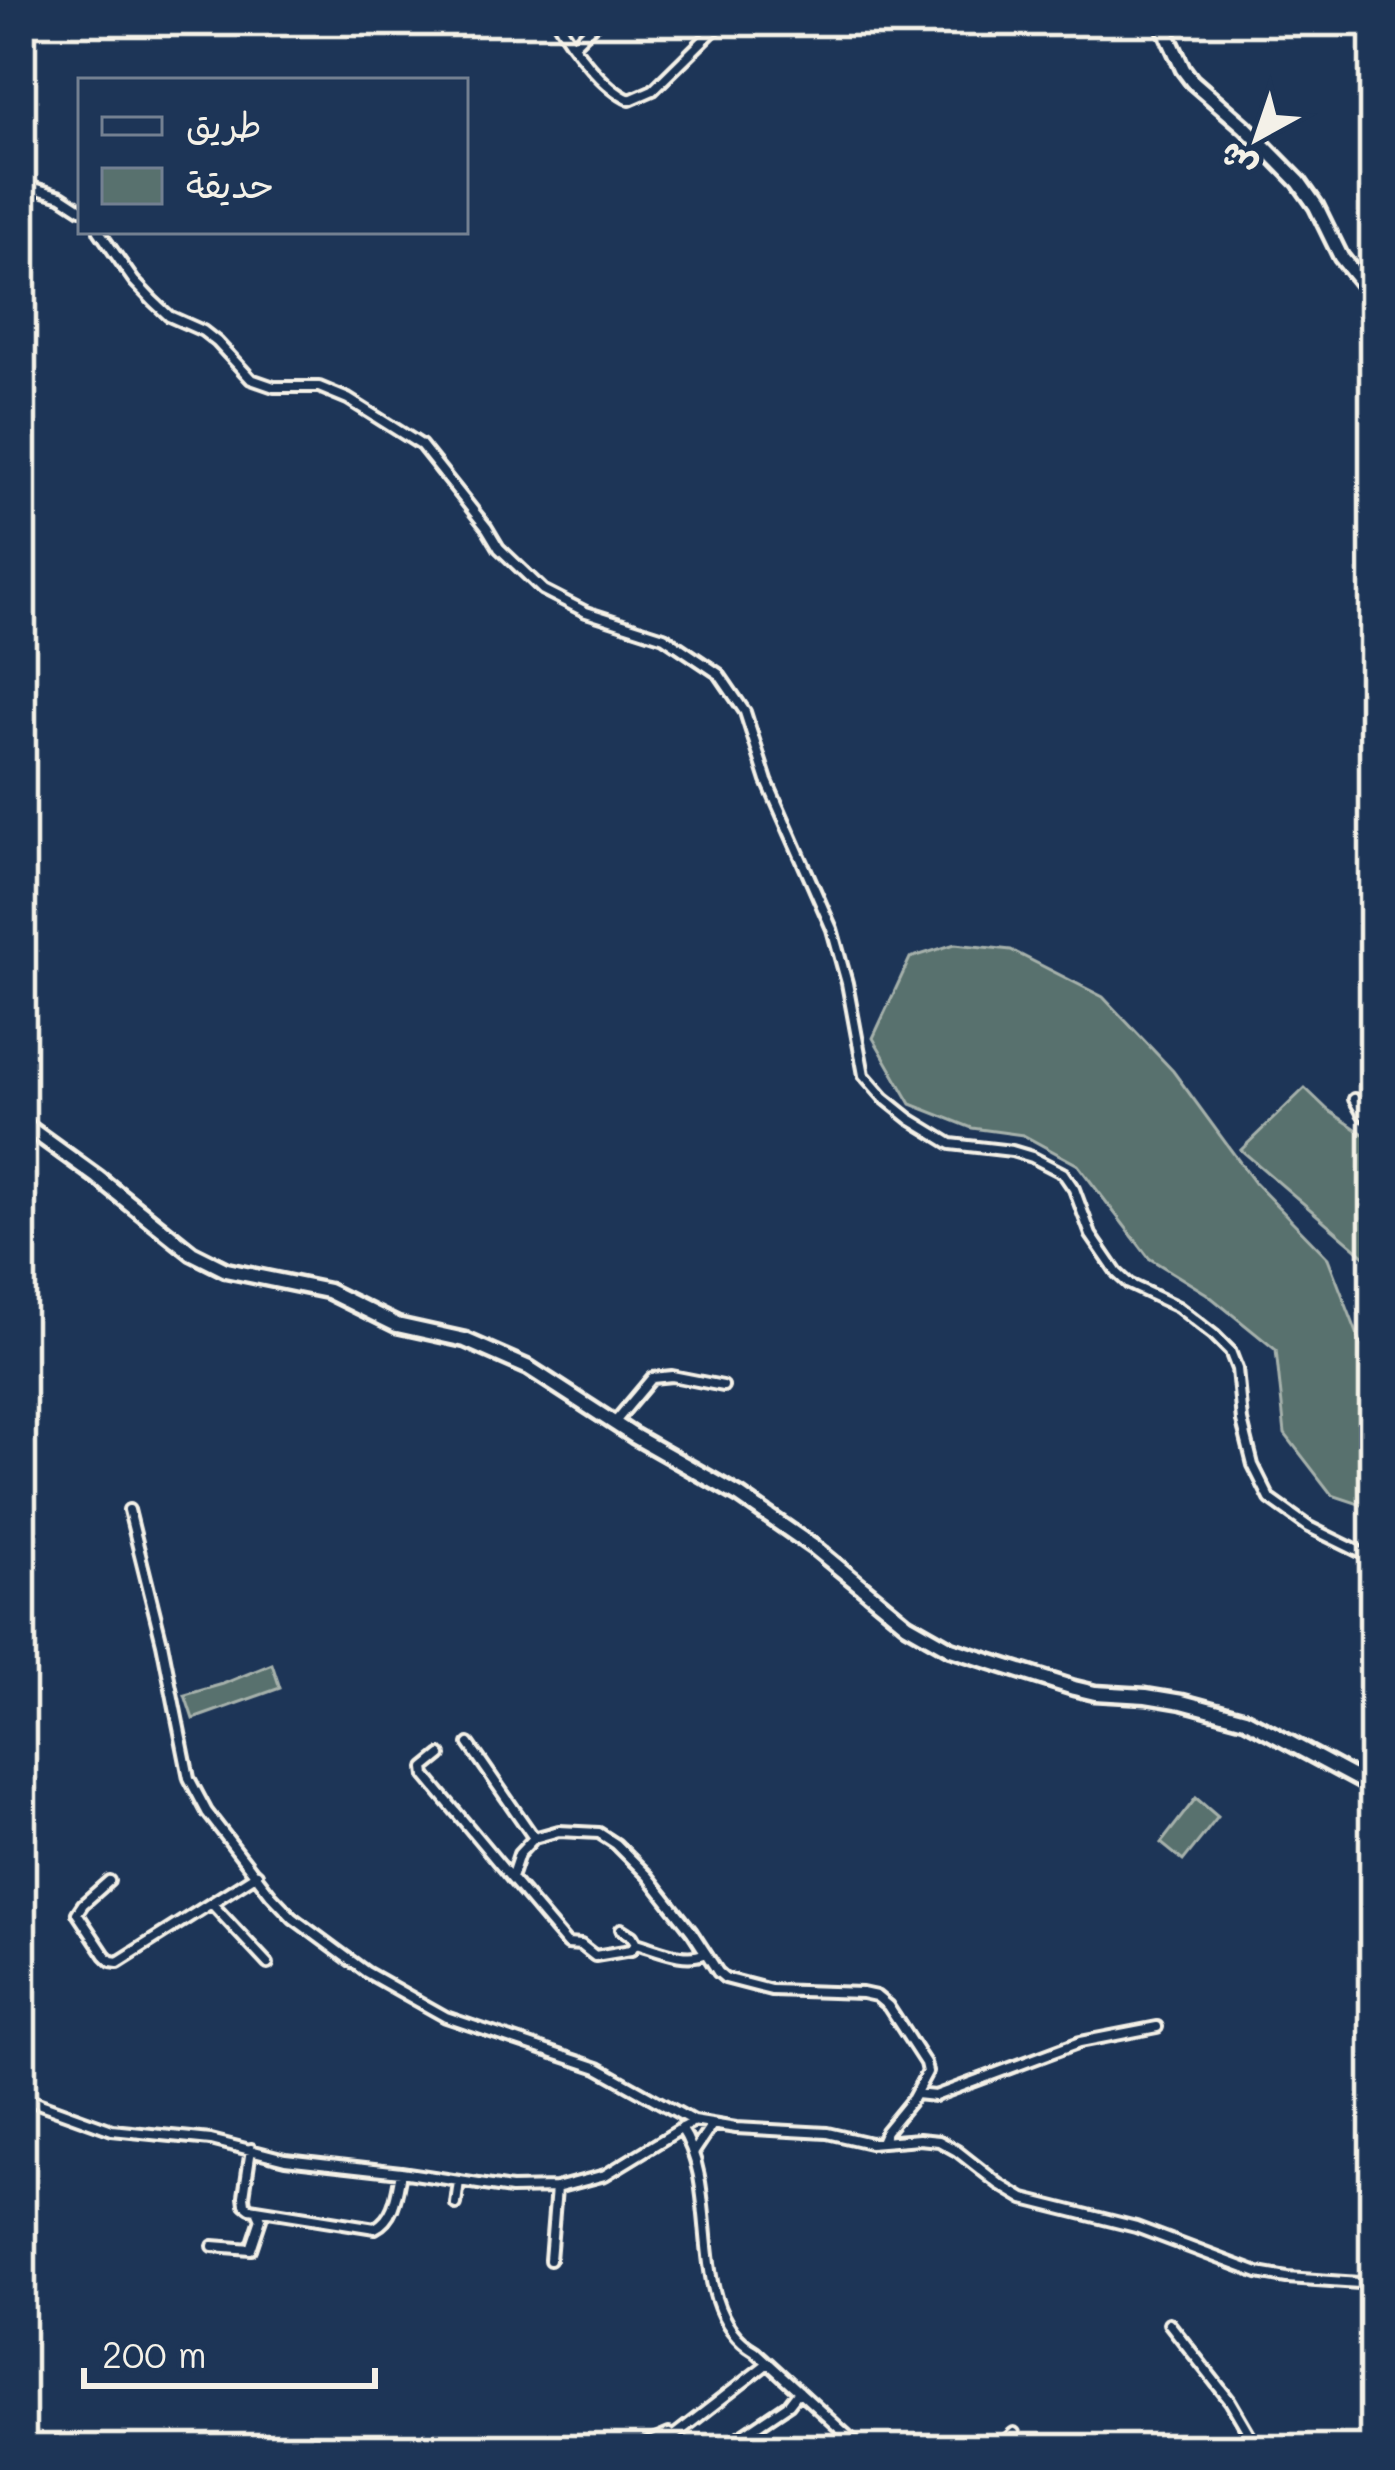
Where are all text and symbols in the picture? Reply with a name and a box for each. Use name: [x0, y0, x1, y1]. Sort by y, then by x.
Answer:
legend: [78, 78, 468, 234]
north arrow: [1197, 78, 1317, 198]
text: طريق: [186, 100, 262, 147]
text: ش: [1209, 134, 1264, 190]
text: حديقة: [186, 160, 274, 207]
scale bar: [84, 2314, 375, 2388]
text: 200 m: [102, 2330, 207, 2377]

